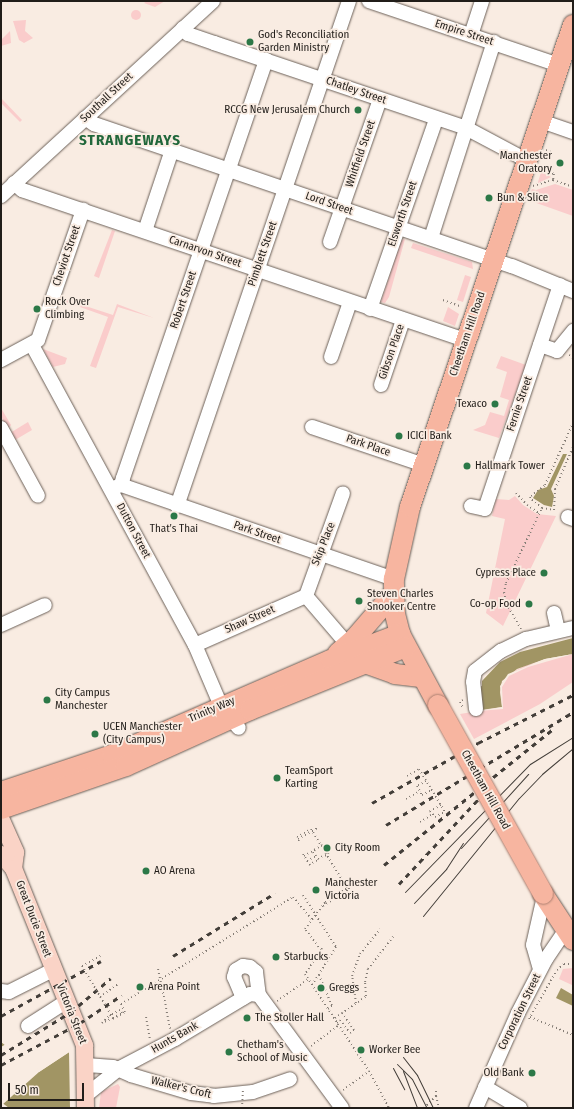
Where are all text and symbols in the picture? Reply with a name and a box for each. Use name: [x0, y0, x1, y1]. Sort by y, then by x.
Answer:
street label: Empire Street: [433, 17, 495, 49]
place label: God's Reconciliation Garden Ministry: [258, 29, 349, 55]
marker: God's Reconciliation Garden Ministry: [245, 37, 255, 47]
street label: Southall Street: [78, 70, 136, 126]
street label: Chatley Street: [324, 75, 388, 107]
place label: RCCG New Jerusalem Church: [224, 103, 350, 117]
marker: RCCG New Jerusalem Church: [353, 105, 363, 115]
street label: Whitfield Street: [343, 119, 379, 189]
district label: STRANGEWAYS: [79, 132, 181, 150]
place label: Manchester Oratory: [500, 150, 552, 176]
marker: Manchester Oratory: [555, 158, 565, 168]
street label: Elsworth Street: [386, 179, 420, 249]
street label: Lord Street: [303, 190, 355, 218]
place label: Bun & Slice: [497, 191, 548, 205]
marker: Bun & Slice: [484, 193, 494, 203]
street label: Pimblett Street: [246, 220, 280, 288]
street label: Cheviot Street: [50, 224, 84, 288]
street label: Carnarvon Street: [167, 233, 243, 271]
street label: Robert Street: [168, 269, 200, 331]
street label: Cheetham Hill Road: [447, 290, 489, 378]
place label: Rock Over Climbing: [45, 296, 90, 322]
marker: Rock Over Climbing: [32, 304, 42, 314]
street label: Gibson Place: [376, 323, 408, 381]
street label: Fernie Street: [504, 375, 536, 433]
place label: Texaco: [457, 397, 487, 411]
marker: Texaco: [490, 399, 500, 409]
place label: ICICI Bank: [407, 429, 452, 443]
marker: ICICI Bank: [394, 431, 404, 441]
street label: Park Place: [344, 432, 392, 460]
place label: Hallmark Tower: [475, 459, 545, 473]
marker: Hallmark Tower: [462, 461, 472, 471]
street label: Dutton Street: [113, 501, 153, 561]
marker: That’s Thai: [169, 511, 179, 521]
street label: Park Street: [232, 519, 282, 547]
street label: Skip Place: [309, 520, 339, 568]
place label: That’s Thai: [150, 522, 198, 536]
place label: Cypress Place: [476, 566, 536, 580]
marker: Cypress Place: [539, 568, 549, 578]
place label: Steven Charles Snooker Centre: [367, 588, 436, 614]
marker: Steven Charles Snooker Centre: [354, 596, 364, 606]
place label: Co-op Food: [470, 597, 521, 611]
marker: Co-op Food: [524, 599, 534, 609]
street label: Shaw Street: [223, 603, 277, 637]
place label: City Campus Manchester: [55, 687, 110, 713]
street label: Trinity Way: [187, 694, 237, 726]
marker: City Campus Manchester: [42, 695, 52, 705]
place label: UCEN Manchester (City Campus): [103, 721, 182, 747]
marker: UCEN Manchester (City Campus): [90, 729, 100, 739]
street label: Cheetham Hill Road: [458, 748, 512, 832]
place label: TeamSport Karting: [285, 765, 333, 791]
marker: TeamSport Karting: [272, 773, 282, 783]
place label: City Room: [335, 841, 380, 855]
marker: City Room: [322, 843, 332, 853]
place label: AO Arena: [154, 864, 195, 878]
marker: AO Arena: [141, 866, 151, 876]
place label: Manchester Victoria: [325, 877, 377, 903]
street label: Great Ducie Street: [12, 879, 54, 959]
marker: Manchester Victoria: [310, 884, 322, 896]
place label: Starbucks: [284, 950, 328, 964]
marker: Starbucks: [271, 952, 281, 962]
street label: Corporation Street: [496, 972, 544, 1052]
place label: Arena Point: [148, 980, 200, 994]
place label: Greggs: [329, 981, 359, 995]
street label: Victoria Street: [53, 982, 89, 1046]
marker: Arena Point: [135, 982, 145, 992]
marker: Greggs: [316, 983, 326, 993]
place label: The Stoller Hall: [255, 1011, 324, 1025]
marker: The Stoller Hall: [242, 1013, 252, 1023]
street label: Hunts Bank: [149, 1019, 201, 1057]
place label: Chetham's School of Music: [237, 1039, 308, 1065]
place label: Worker Bee: [369, 1043, 421, 1057]
marker: Worker Bee: [356, 1045, 366, 1055]
marker: Chetham's School of Music: [224, 1047, 234, 1057]
place label: Old Bank: [483, 1066, 524, 1080]
marker: Old Bank: [527, 1068, 537, 1078]
street label: Walker's Croft: [150, 1074, 212, 1102]
scale bar: [10, 1075, 86, 1101]
text: 50 m: [15, 1083, 39, 1097]

